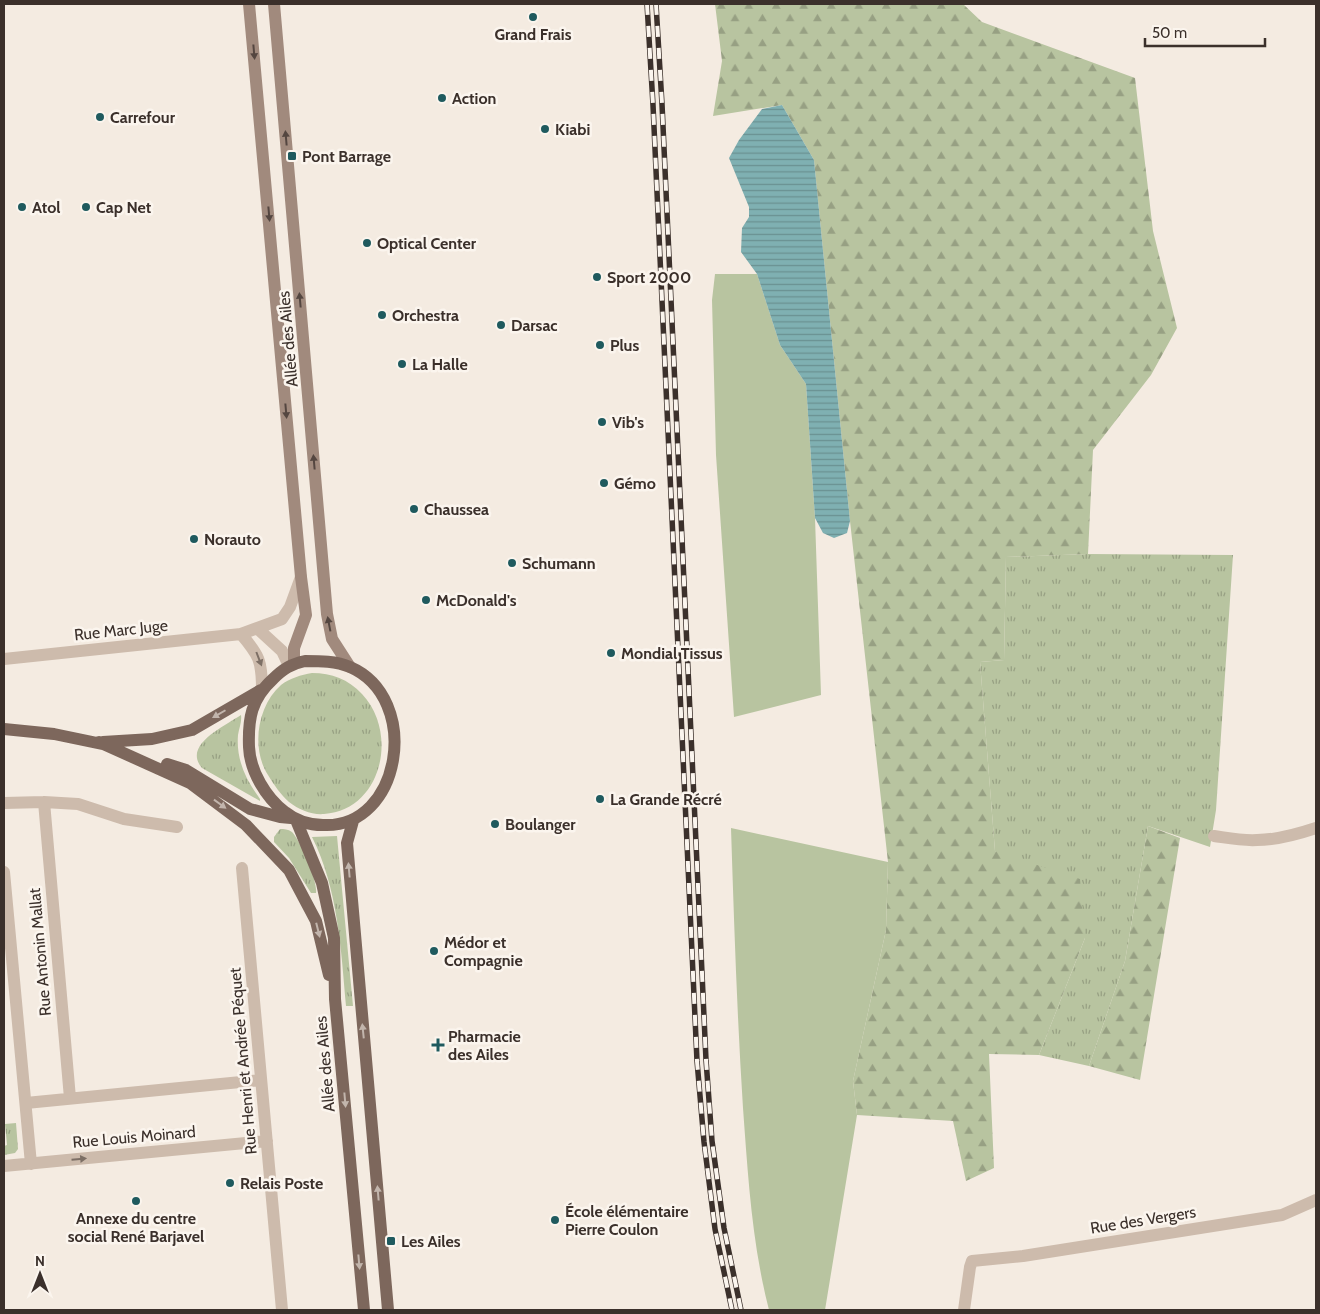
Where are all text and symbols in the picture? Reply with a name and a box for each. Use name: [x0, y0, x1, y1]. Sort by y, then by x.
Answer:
marker: Grand Frais: [527, 11, 539, 23]
scale bar: [1145, 15, 1265, 47]
text: 50 m: [1152, 24, 1187, 42]
place label: Grand Frais: [495, 25, 572, 44]
one-way arrow: [250, 45, 258, 61]
place label: Action: [452, 89, 496, 108]
marker: Action: [436, 92, 448, 104]
place label: Carrefour: [110, 108, 176, 127]
marker: Carrefour: [94, 111, 106, 123]
place label: Kiabi: [555, 120, 590, 139]
marker: Kiabi: [539, 123, 551, 135]
one-way arrow: [282, 130, 290, 146]
place label: Pont Barrage: [302, 147, 391, 166]
marker: Pont Barrage: [286, 150, 298, 162]
place label: Atol: [32, 198, 60, 217]
place label: Cap Net: [96, 198, 152, 217]
marker: Atol: [16, 201, 28, 213]
marker: Cap Net: [80, 201, 92, 213]
one-way arrow: [265, 206, 273, 222]
place label: Optical Center: [377, 234, 477, 253]
marker: Optical Center: [361, 237, 373, 249]
place label: Sport 2000: [607, 268, 691, 287]
marker: Sport 2000: [591, 271, 603, 283]
street label: Allée des Ailes: [274, 290, 302, 388]
one-way arrow: [296, 292, 304, 308]
place label: Orchestra: [392, 306, 459, 325]
marker: Orchestra: [376, 309, 388, 321]
place label: Darsac: [511, 316, 558, 335]
marker: Darsac: [495, 319, 507, 331]
place label: Plus: [610, 336, 639, 355]
marker: Plus: [594, 339, 606, 351]
place label: La Halle: [412, 355, 468, 374]
marker: La Halle: [396, 358, 408, 370]
one-way arrow: [282, 403, 290, 419]
place label: Vib's: [612, 413, 644, 432]
marker: Vib's: [596, 416, 608, 428]
one-way arrow: [310, 454, 318, 470]
place label: Gémo: [614, 474, 656, 493]
marker: Gémo: [598, 477, 610, 489]
place label: Chaussea: [424, 500, 489, 519]
marker: Chaussea: [408, 503, 420, 515]
place label: Norauto: [204, 530, 261, 549]
marker: Norauto: [188, 533, 200, 545]
place label: Schumann: [522, 554, 596, 573]
marker: Schumann: [506, 557, 518, 569]
place label: McDonald's: [436, 591, 517, 610]
marker: McDonald's: [420, 594, 432, 606]
one-way arrow: [325, 615, 333, 631]
street label: Rue Marc Juge: [73, 616, 169, 644]
place label: Mondial Tissus: [621, 644, 723, 663]
marker: Mondial Tissus: [605, 647, 617, 659]
one-way arrow: [255, 651, 263, 666]
one-way arrow: [212, 710, 225, 719]
place label: La Grande Récré: [610, 790, 722, 809]
marker: La Grande Récré: [594, 793, 606, 805]
one-way arrow: [213, 799, 227, 809]
place label: Boulanger: [505, 815, 576, 834]
marker: Boulanger: [489, 818, 501, 830]
one-way arrow: [345, 861, 353, 877]
street label: Rue Antonin Mallat: [25, 887, 55, 1017]
one-way arrow: [314, 922, 322, 937]
place label: Médor et Compagnie: [444, 933, 523, 970]
marker: Médor et Compagnie: [428, 945, 440, 957]
street label: Rue Henri et Andrée Péquet: [225, 966, 261, 1155]
street label: Allée des Ailes: [311, 1015, 339, 1113]
one-way arrow: [359, 1023, 367, 1039]
place label: Pharmacie des Ailes: [448, 1027, 521, 1064]
marker: Pharmacie des Ailes: [432, 1039, 444, 1051]
one-way arrow: [341, 1093, 349, 1109]
street label: Rue Louis Moinard: [72, 1122, 196, 1152]
one-way arrow: [71, 1155, 87, 1163]
place label: Relais Poste: [240, 1174, 323, 1193]
marker: Relais Poste: [224, 1177, 236, 1189]
one-way arrow: [374, 1185, 382, 1201]
marker: Annexe du centre social René Barjavel: [130, 1195, 142, 1207]
place label: École élémentaire Pierre Coulon: [565, 1202, 688, 1239]
street label: Rue des Vergers: [1089, 1202, 1198, 1238]
place label: Annexe du centre social René Barjavel: [68, 1209, 204, 1246]
marker: École élémentaire Pierre Coulon: [549, 1214, 561, 1226]
place label: Les Ailes: [401, 1232, 461, 1251]
marker: Les Ailes: [385, 1235, 397, 1247]
north arrow: [15, 1249, 65, 1299]
text: N: [35, 1252, 45, 1270]
one-way arrow: [356, 1254, 364, 1270]

